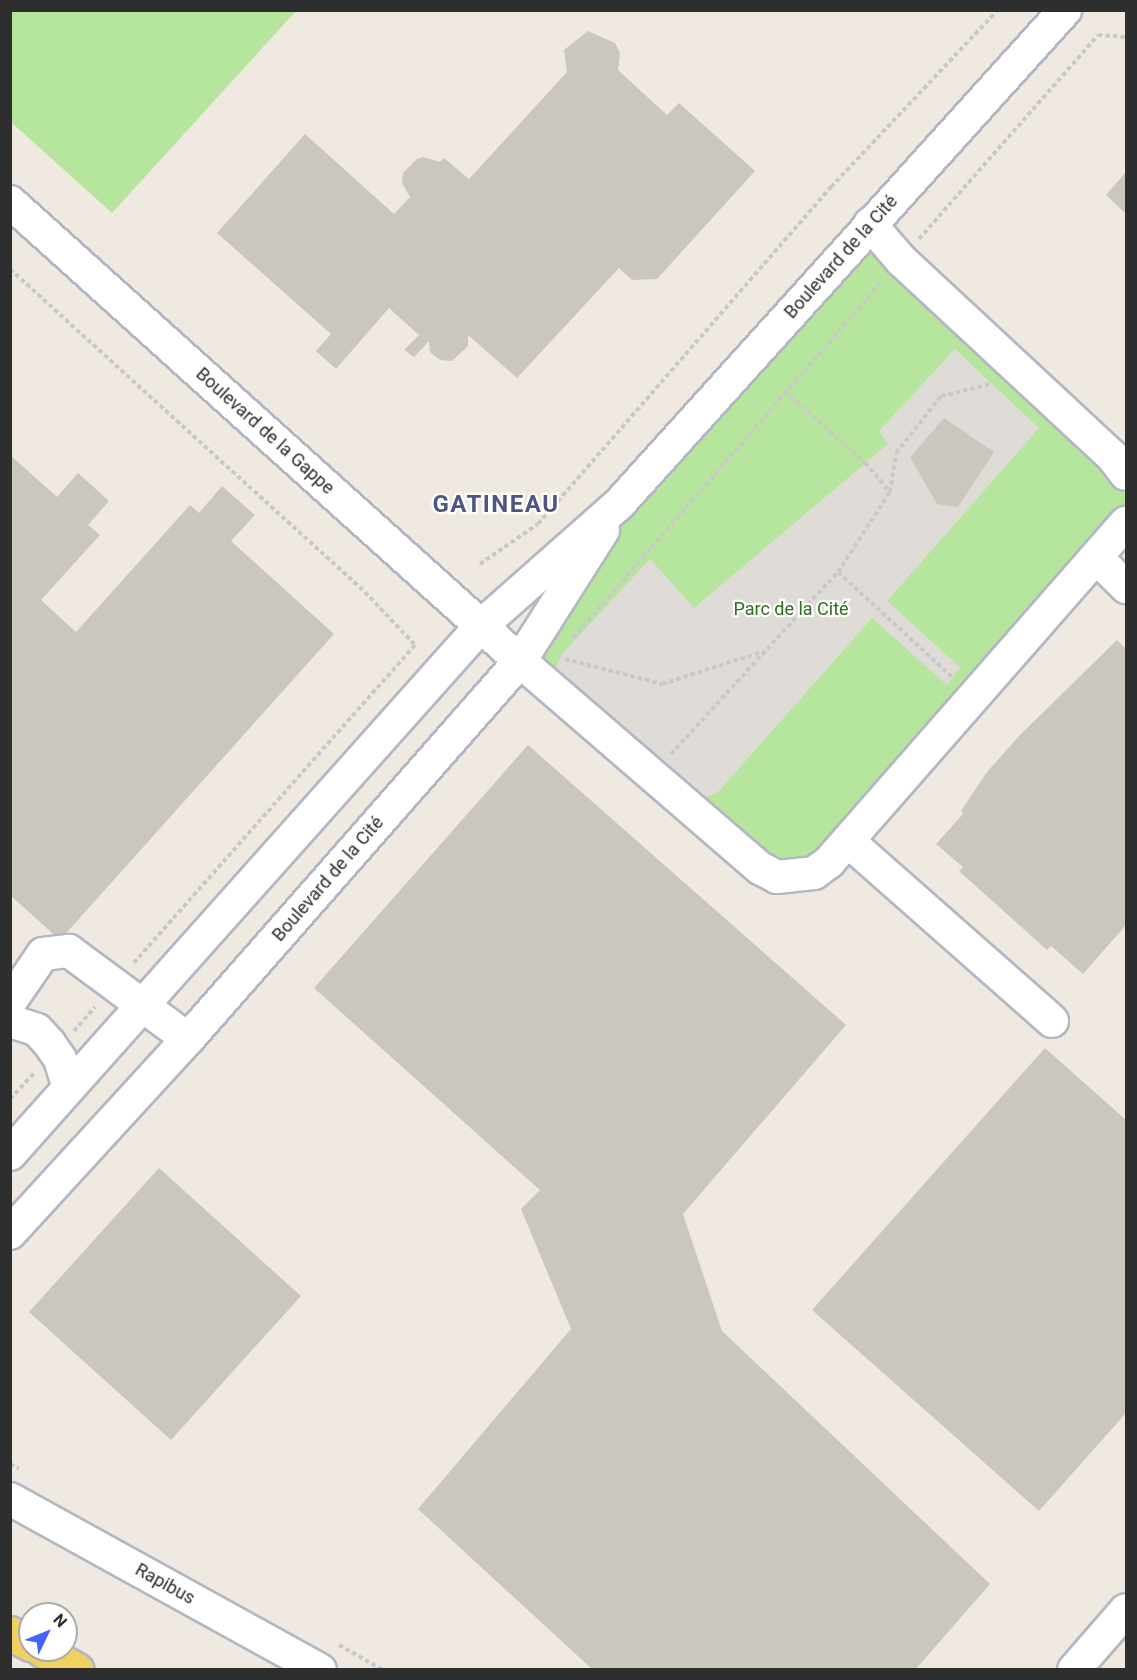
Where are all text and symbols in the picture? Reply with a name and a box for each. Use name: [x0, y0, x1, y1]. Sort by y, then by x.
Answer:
street label: Boulevard de la Cité: [780, 191, 902, 323]
street label: Boulevard de la Gappe: [191, 363, 339, 499]
district label: GATINEAU: [432, 491, 560, 519]
park label: Parc de la Cité: [733, 598, 849, 620]
street label: Boulevard de la Cité: [268, 812, 388, 946]
street label: Rapibus: [131, 1559, 199, 1609]
north arrow: [18, 1602, 78, 1662]
text: N: [49, 1610, 71, 1631]

